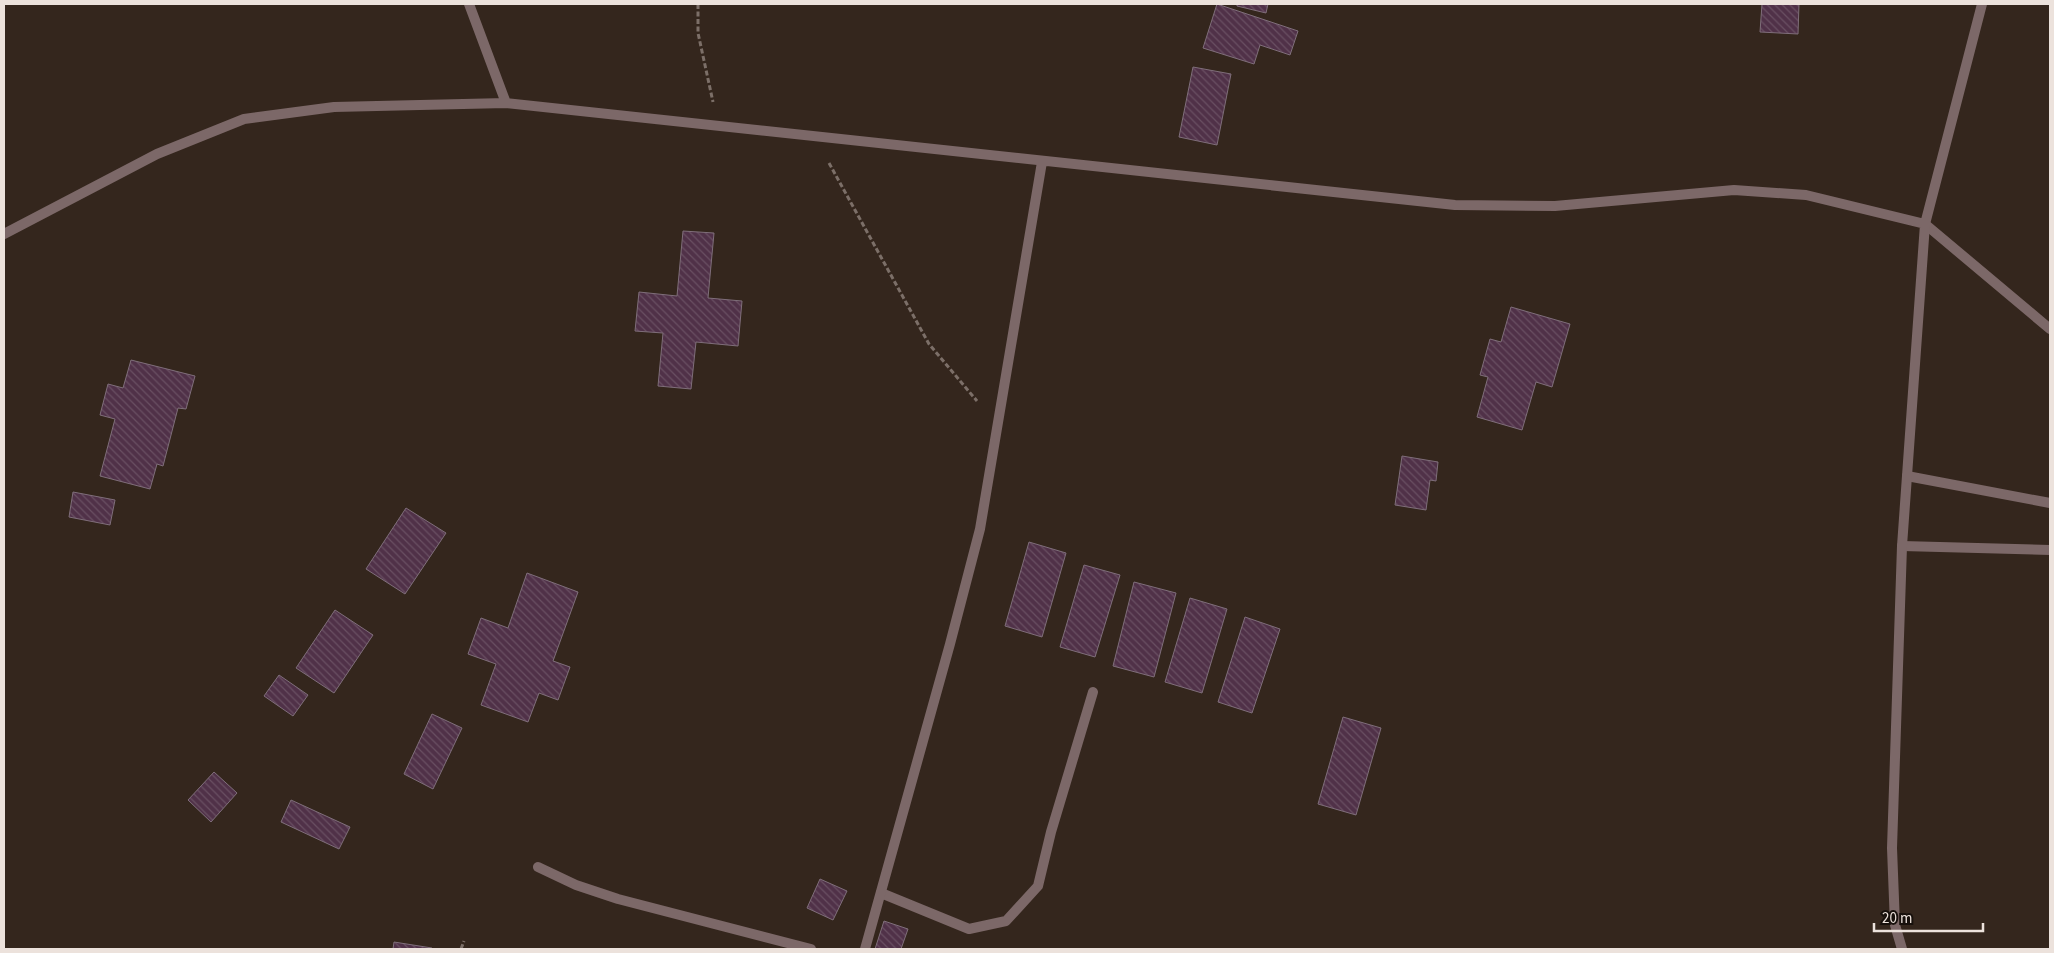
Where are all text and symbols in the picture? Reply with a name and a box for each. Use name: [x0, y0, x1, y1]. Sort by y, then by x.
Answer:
scale bar: [1874, 900, 1983, 932]
text: 20 m: [1882, 908, 1912, 929]

